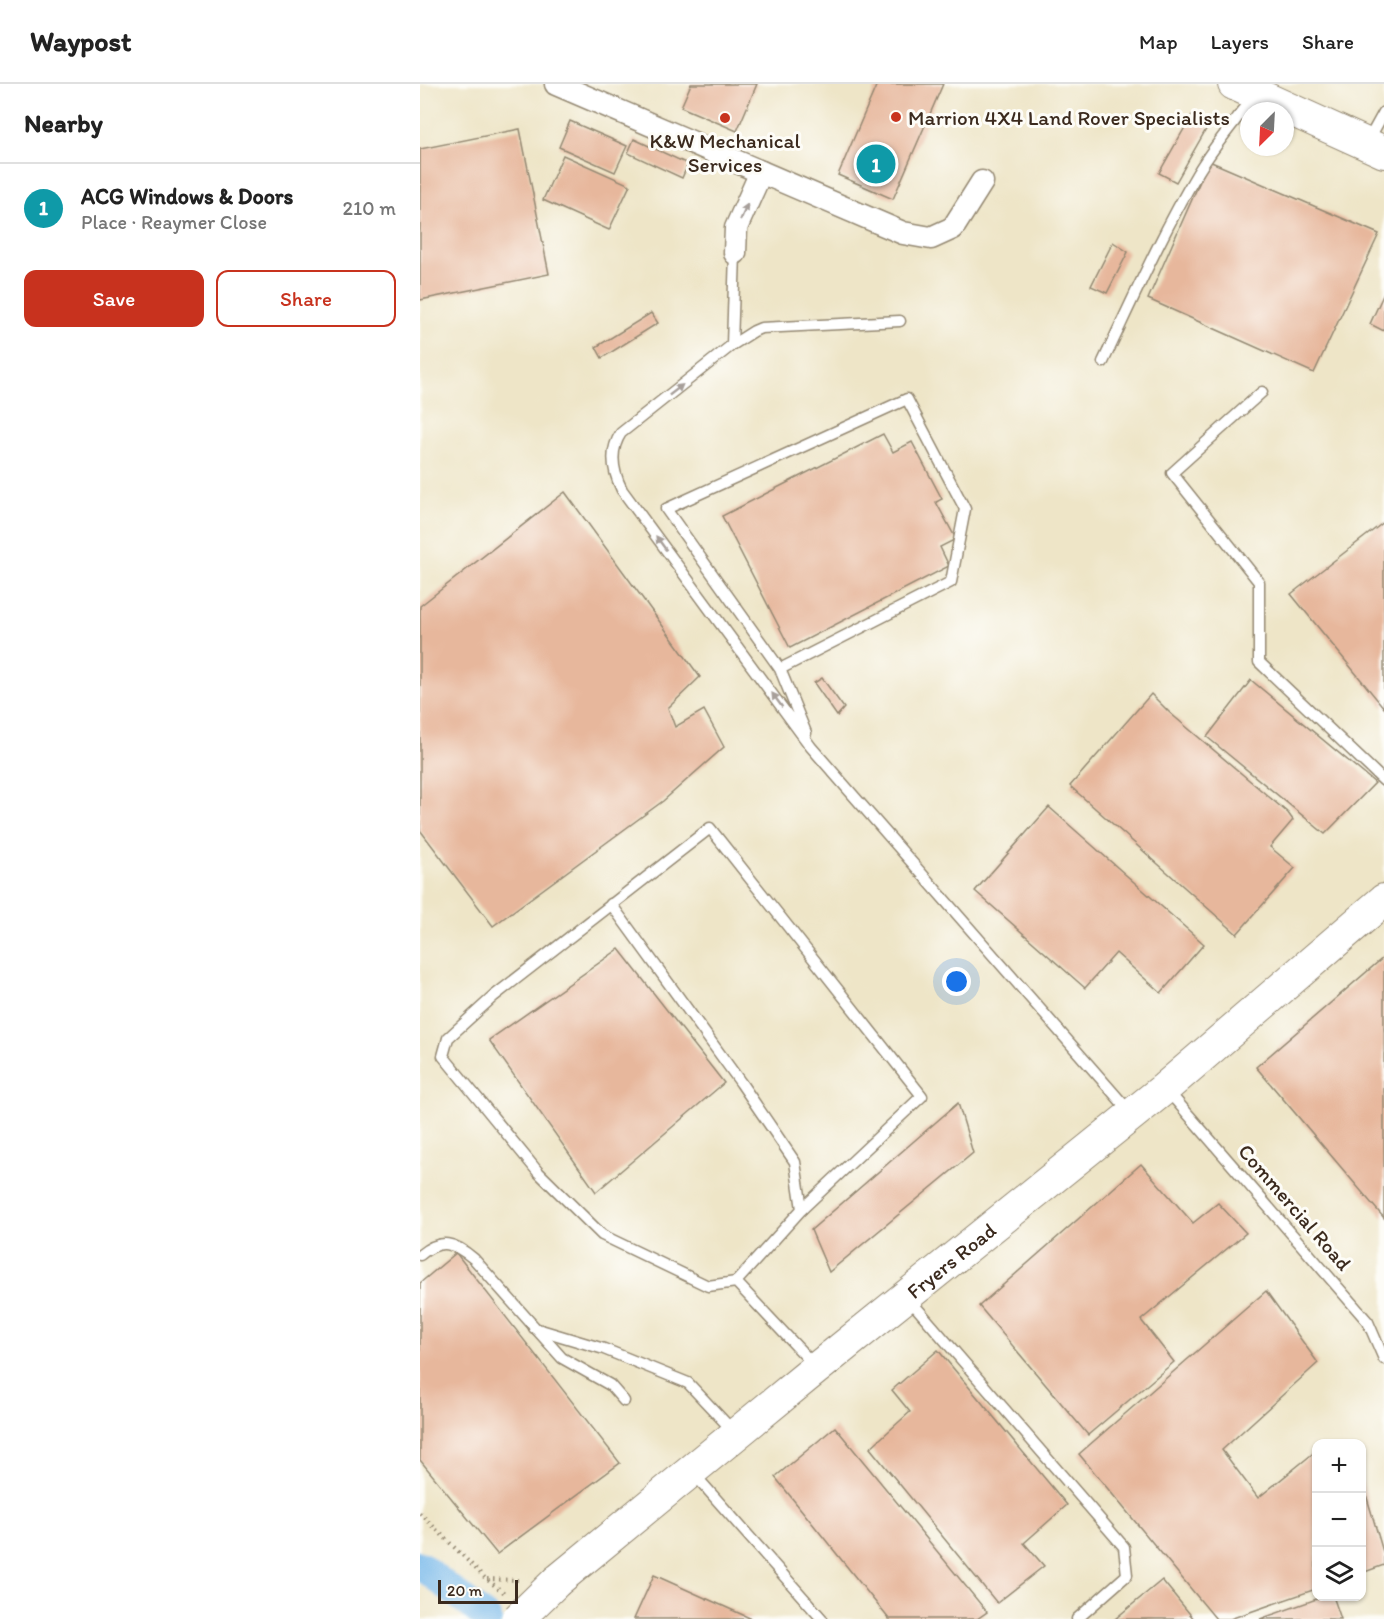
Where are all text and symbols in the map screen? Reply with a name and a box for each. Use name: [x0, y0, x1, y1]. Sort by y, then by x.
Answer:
text: Waypost: [30, 24, 132, 58]
text: Map: [1139, 29, 1178, 54]
text: Layers: [1211, 29, 1269, 54]
text: Share: [1302, 29, 1354, 54]
north arrow: [1240, 102, 1294, 156]
place label: Marrion 4X4 Land Rover Specialists: [908, 105, 1230, 130]
text: Nearby: [24, 107, 103, 139]
marker: Marrion 4X4 Land Rover Specialists: [889, 110, 903, 124]
marker: K&W Mechanical Services: [718, 111, 732, 125]
place label: K&W Mechanical Services: [650, 128, 801, 177]
pin: 1: [856, 142, 896, 187]
text: ACG Windows & Doors: [81, 183, 293, 210]
text: 1: [39, 196, 48, 220]
text: 210 m: [343, 196, 396, 220]
one-way arrow: [739, 202, 749, 220]
text: Place · Reaymer Close: [81, 210, 267, 234]
button: Save: [24, 270, 204, 327]
button: Share: [216, 270, 396, 327]
one-way arrow: [668, 385, 683, 397]
one-way arrow: [655, 535, 667, 551]
one-way arrow: [771, 692, 783, 708]
your location: [942, 967, 971, 996]
street label: Commercial Road: [1233, 1139, 1357, 1276]
street label: Fryers Road: [901, 1217, 1000, 1303]
map controls: [1312, 1439, 1366, 1601]
button: +: [1312, 1439, 1366, 1493]
button: −: [1312, 1493, 1366, 1547]
button: layers: [1312, 1547, 1366, 1601]
scale bar: [438, 1577, 518, 1604]
text: 20 m: [447, 1581, 482, 1600]

